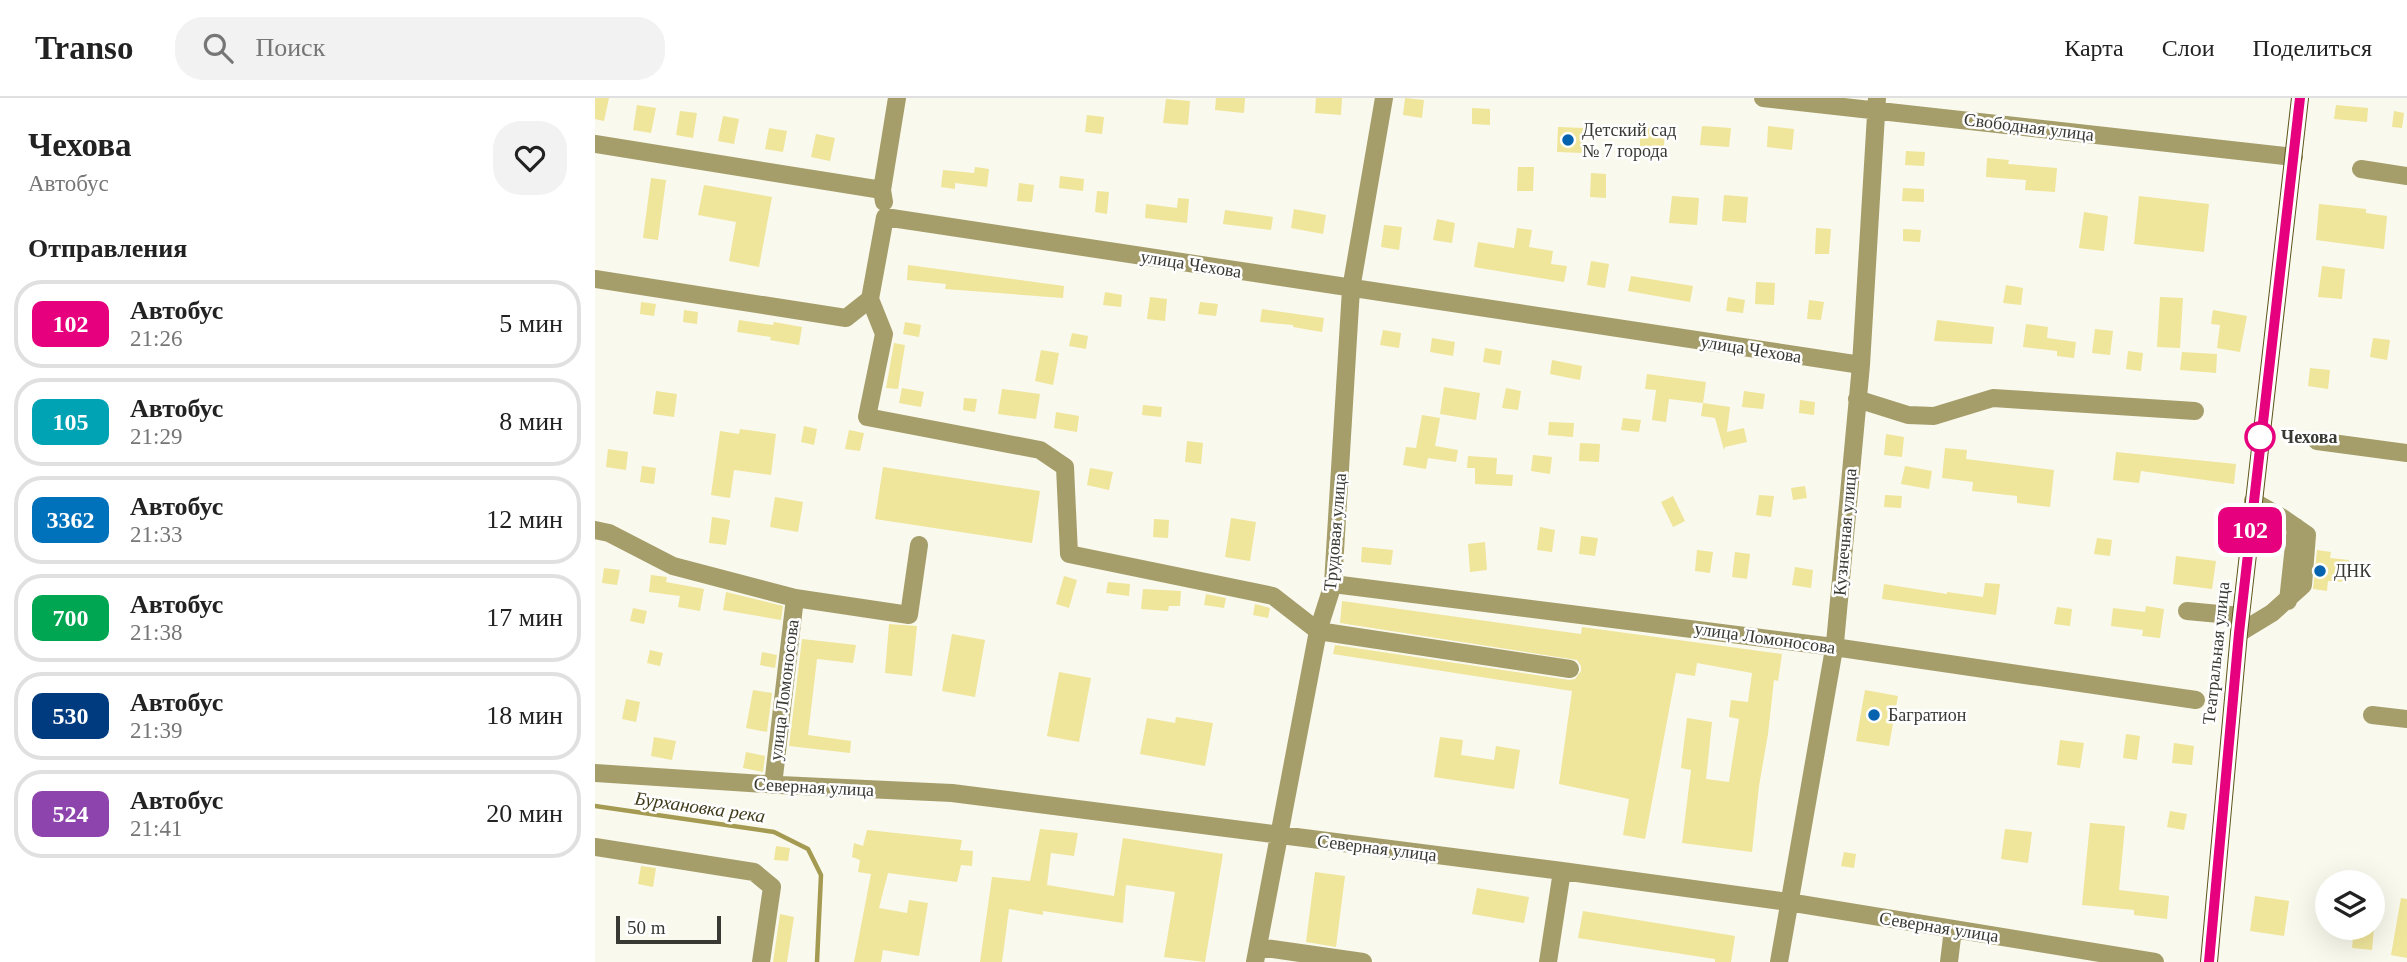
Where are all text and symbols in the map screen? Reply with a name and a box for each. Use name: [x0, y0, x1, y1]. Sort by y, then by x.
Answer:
search box: [175, 17, 665, 80]
icon: search: [199, 29, 237, 67]
text: Transo: [35, 30, 133, 66]
text: Поиск: [255, 33, 325, 62]
text: Карта: [2064, 35, 2124, 61]
text: Слои: [2162, 35, 2215, 61]
text: Поделиться: [2253, 35, 2372, 61]
street label: Свободная улица: [1963, 109, 2095, 145]
place label: Детский сад № 7 города: [1582, 120, 1676, 161]
button: heart: [493, 121, 567, 195]
text: Чехова: [28, 127, 131, 163]
marker: Детский сад № 7 города: [1560, 132, 1576, 148]
text: Автобус: [28, 171, 109, 196]
text: Отправления: [28, 234, 187, 263]
street label: улица Чехова: [1139, 246, 1243, 282]
text: Автобус: [130, 296, 223, 325]
text: 5 мин: [499, 309, 563, 338]
text: 102: [53, 311, 89, 337]
text: 21:26: [130, 326, 182, 351]
street label: улица Чехова: [1699, 331, 1803, 367]
text: Автобус: [130, 394, 223, 423]
text: 8 мин: [499, 407, 563, 436]
text: 105: [53, 409, 89, 435]
marker: Чехова: [2245, 422, 2275, 452]
text: 21:29: [130, 424, 182, 449]
place label: Чехова: [2281, 427, 2337, 447]
street label: Кузнечная улица: [1829, 467, 1861, 597]
street label: Трудовая улица: [1320, 472, 1350, 592]
text: Автобус: [130, 492, 223, 521]
text: 12 мин: [486, 505, 563, 534]
text: 3362: [47, 507, 95, 533]
line badge: 102: [2210, 507, 2290, 553]
text: 102: [2232, 517, 2268, 543]
text: 21:33: [130, 522, 182, 547]
place label: ДНК: [2334, 561, 2372, 581]
marker: ДНК: [2312, 563, 2328, 579]
street label: Театральная улица: [2199, 581, 2233, 725]
text: Автобус: [130, 590, 223, 619]
text: 17 мин: [486, 603, 563, 632]
text: 700: [53, 605, 89, 631]
street label: улица Ломоносова: [765, 618, 803, 762]
street label: улица Ломоносова: [1693, 618, 1837, 658]
text: 21:38: [130, 620, 182, 645]
text: Автобус: [130, 688, 223, 717]
text: 18 мин: [486, 701, 563, 730]
text: 530: [53, 703, 89, 729]
place label: Багратион: [1888, 705, 1967, 725]
marker: Багратион: [1866, 707, 1882, 723]
text: 21:39: [130, 718, 182, 743]
street label: Северная улица: [753, 774, 875, 800]
text: Автобус: [130, 786, 223, 815]
water label: Бурхановка река: [632, 787, 767, 827]
text: 20 мин: [486, 799, 563, 828]
text: 524: [53, 801, 89, 827]
text: 21:41: [130, 816, 182, 841]
street label: Северная улица: [1316, 831, 1438, 865]
map controls: [2315, 870, 2385, 940]
button: layers: [2315, 870, 2385, 940]
street label: Северная улица: [1878, 908, 2000, 946]
scale bar: [616, 913, 721, 945]
text: 50 m: [627, 917, 666, 938]

